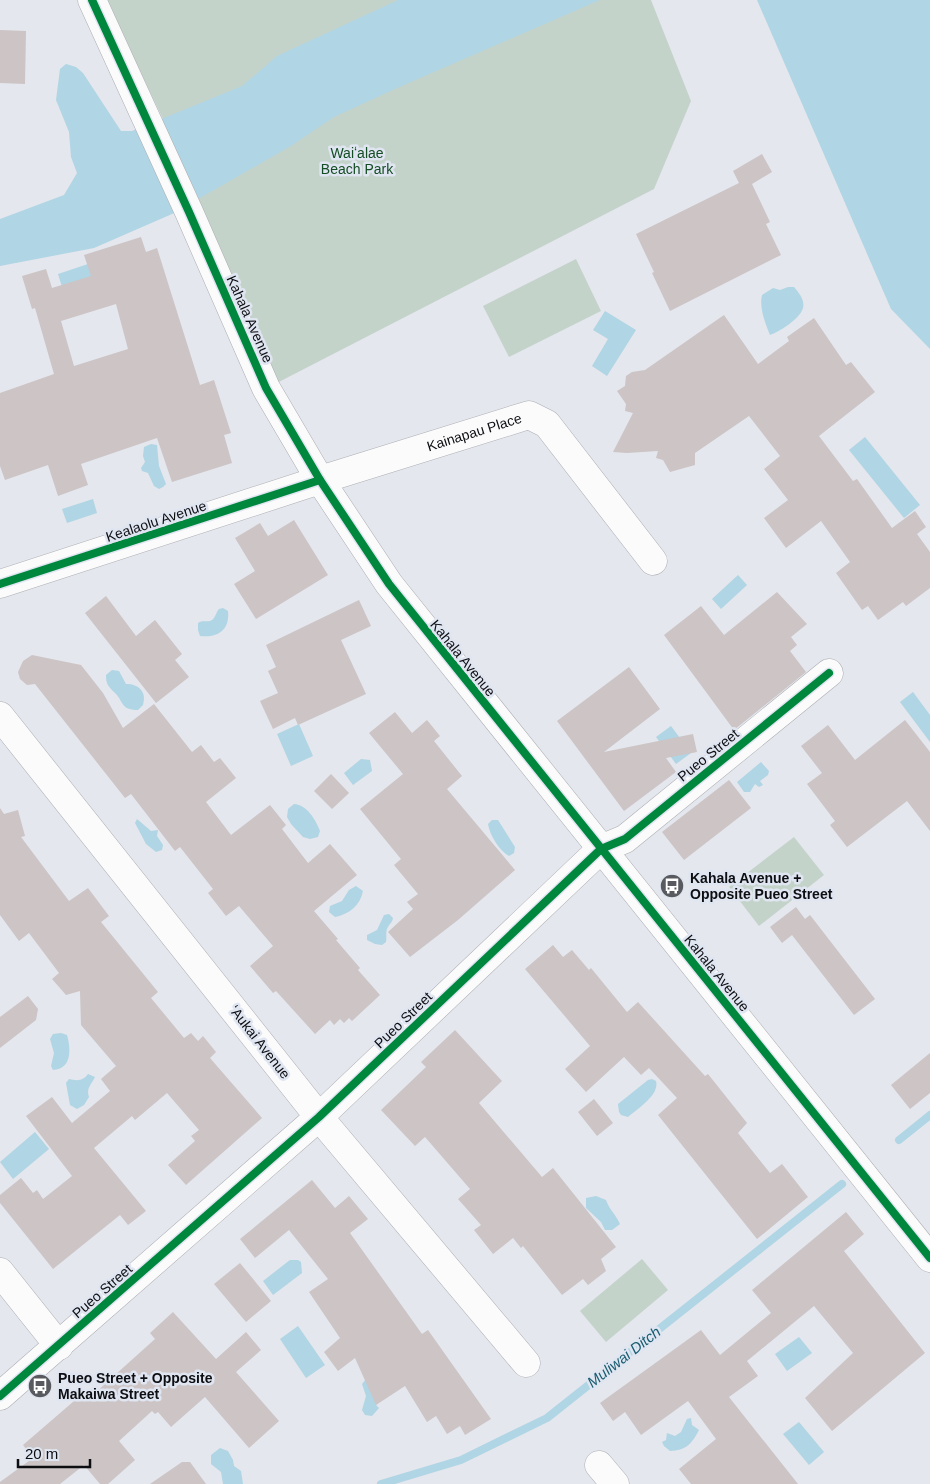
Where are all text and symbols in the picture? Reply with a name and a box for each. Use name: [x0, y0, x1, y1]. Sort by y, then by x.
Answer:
park label: Waiʻalae Beach Park: [321, 145, 394, 177]
street label: Kahala Avenue: [224, 273, 276, 365]
street label: Kainapau Place: [425, 410, 524, 454]
street label: Kealaolu Avenue: [104, 497, 209, 545]
street label: Kahala Avenue: [427, 616, 499, 700]
street label: Pueo Street: [674, 725, 742, 784]
place label: Kahala Avenue + Opposite Pueo Street: [690, 870, 833, 902]
bus stop icon: Kahala Avenue + Opposite Pueo Street: [659, 873, 685, 899]
street label: Kahala Avenue: [681, 931, 753, 1015]
street label: Pueo Street: [371, 988, 435, 1051]
street label: ʻAukai Avenue: [226, 1002, 294, 1082]
street label: Pueo Street: [69, 1261, 135, 1321]
water label: Muliwai Ditch: [584, 1323, 664, 1391]
place label: Pueo Street + Opposite Makaiwa Street: [58, 1370, 213, 1402]
bus stop icon: Pueo Street + Opposite Makaiwa Street: [27, 1373, 53, 1399]
scale bar: [18, 1436, 90, 1468]
text: 20 m: [25, 1445, 58, 1462]

